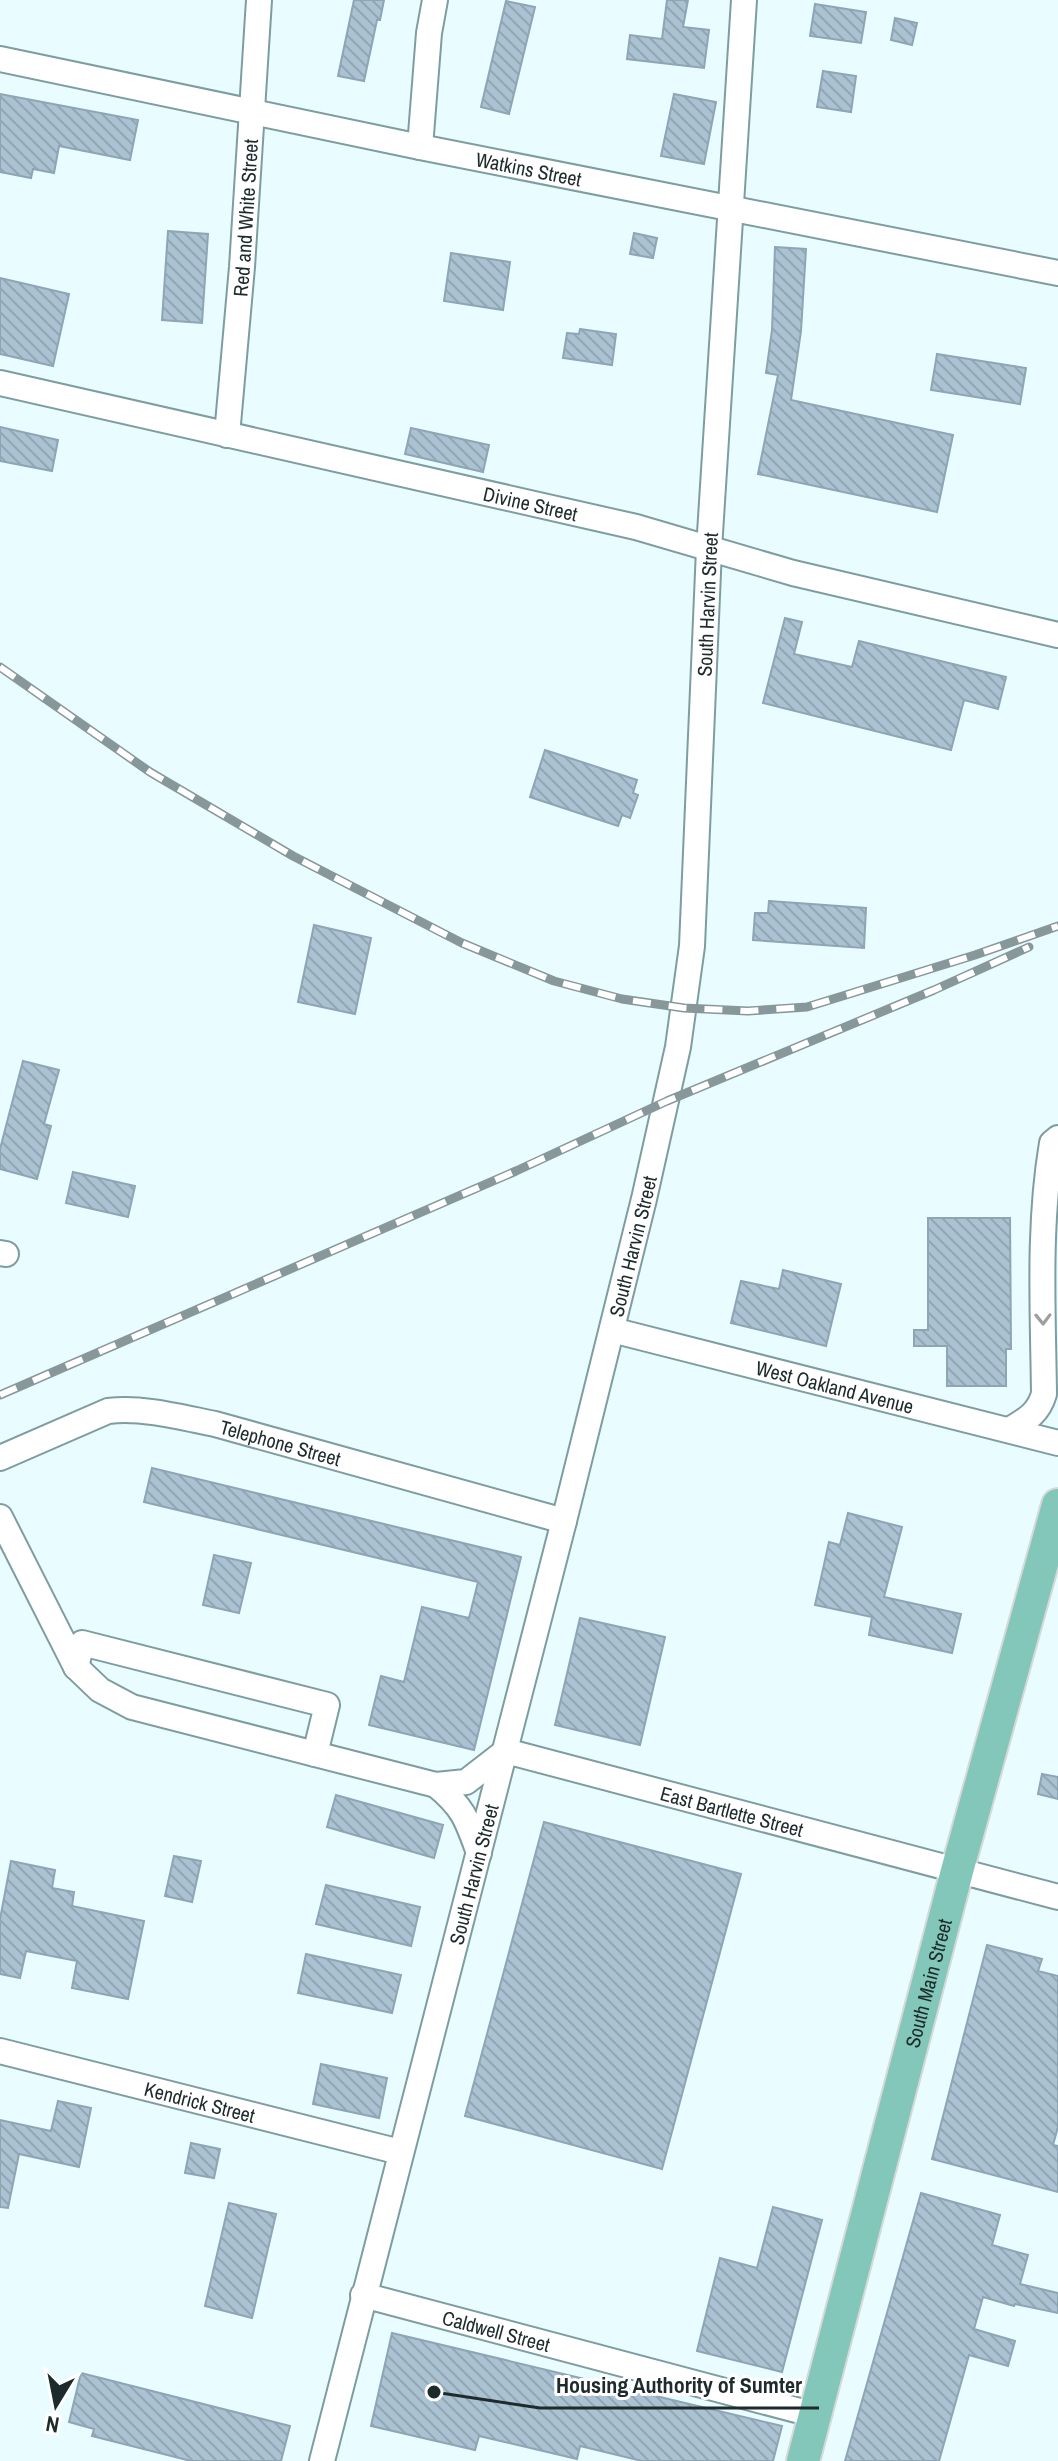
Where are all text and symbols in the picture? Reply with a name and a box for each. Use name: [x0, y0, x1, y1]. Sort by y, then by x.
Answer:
street label: Red and White Street: [226, 138, 264, 298]
street label: Watkins Street: [474, 145, 584, 192]
street label: Divine Street: [481, 479, 581, 527]
street label: South Harvin Street: [690, 531, 724, 677]
street label: South Harvin Street: [602, 1173, 662, 1319]
one-way arrow: [1034, 1313, 1052, 1326]
street label: West Oakland Avenue: [753, 1354, 917, 1419]
street label: Telephone Street: [217, 1413, 344, 1472]
street label: East Bartlette Street: [658, 1779, 807, 1843]
street label: South Harvin Street: [442, 1801, 504, 1947]
street label: South Main Street: [898, 1915, 958, 2050]
street label: Kendrick Street: [142, 2074, 258, 2128]
street label: Caldwell Street: [440, 2303, 554, 2358]
callout: Housing Authority of Sumter: [540, 2362, 819, 2408]
north arrow: [16, 2365, 96, 2445]
text: Housing Authority of Sumter: [556, 2370, 802, 2400]
text: N: [44, 2409, 62, 2441]

